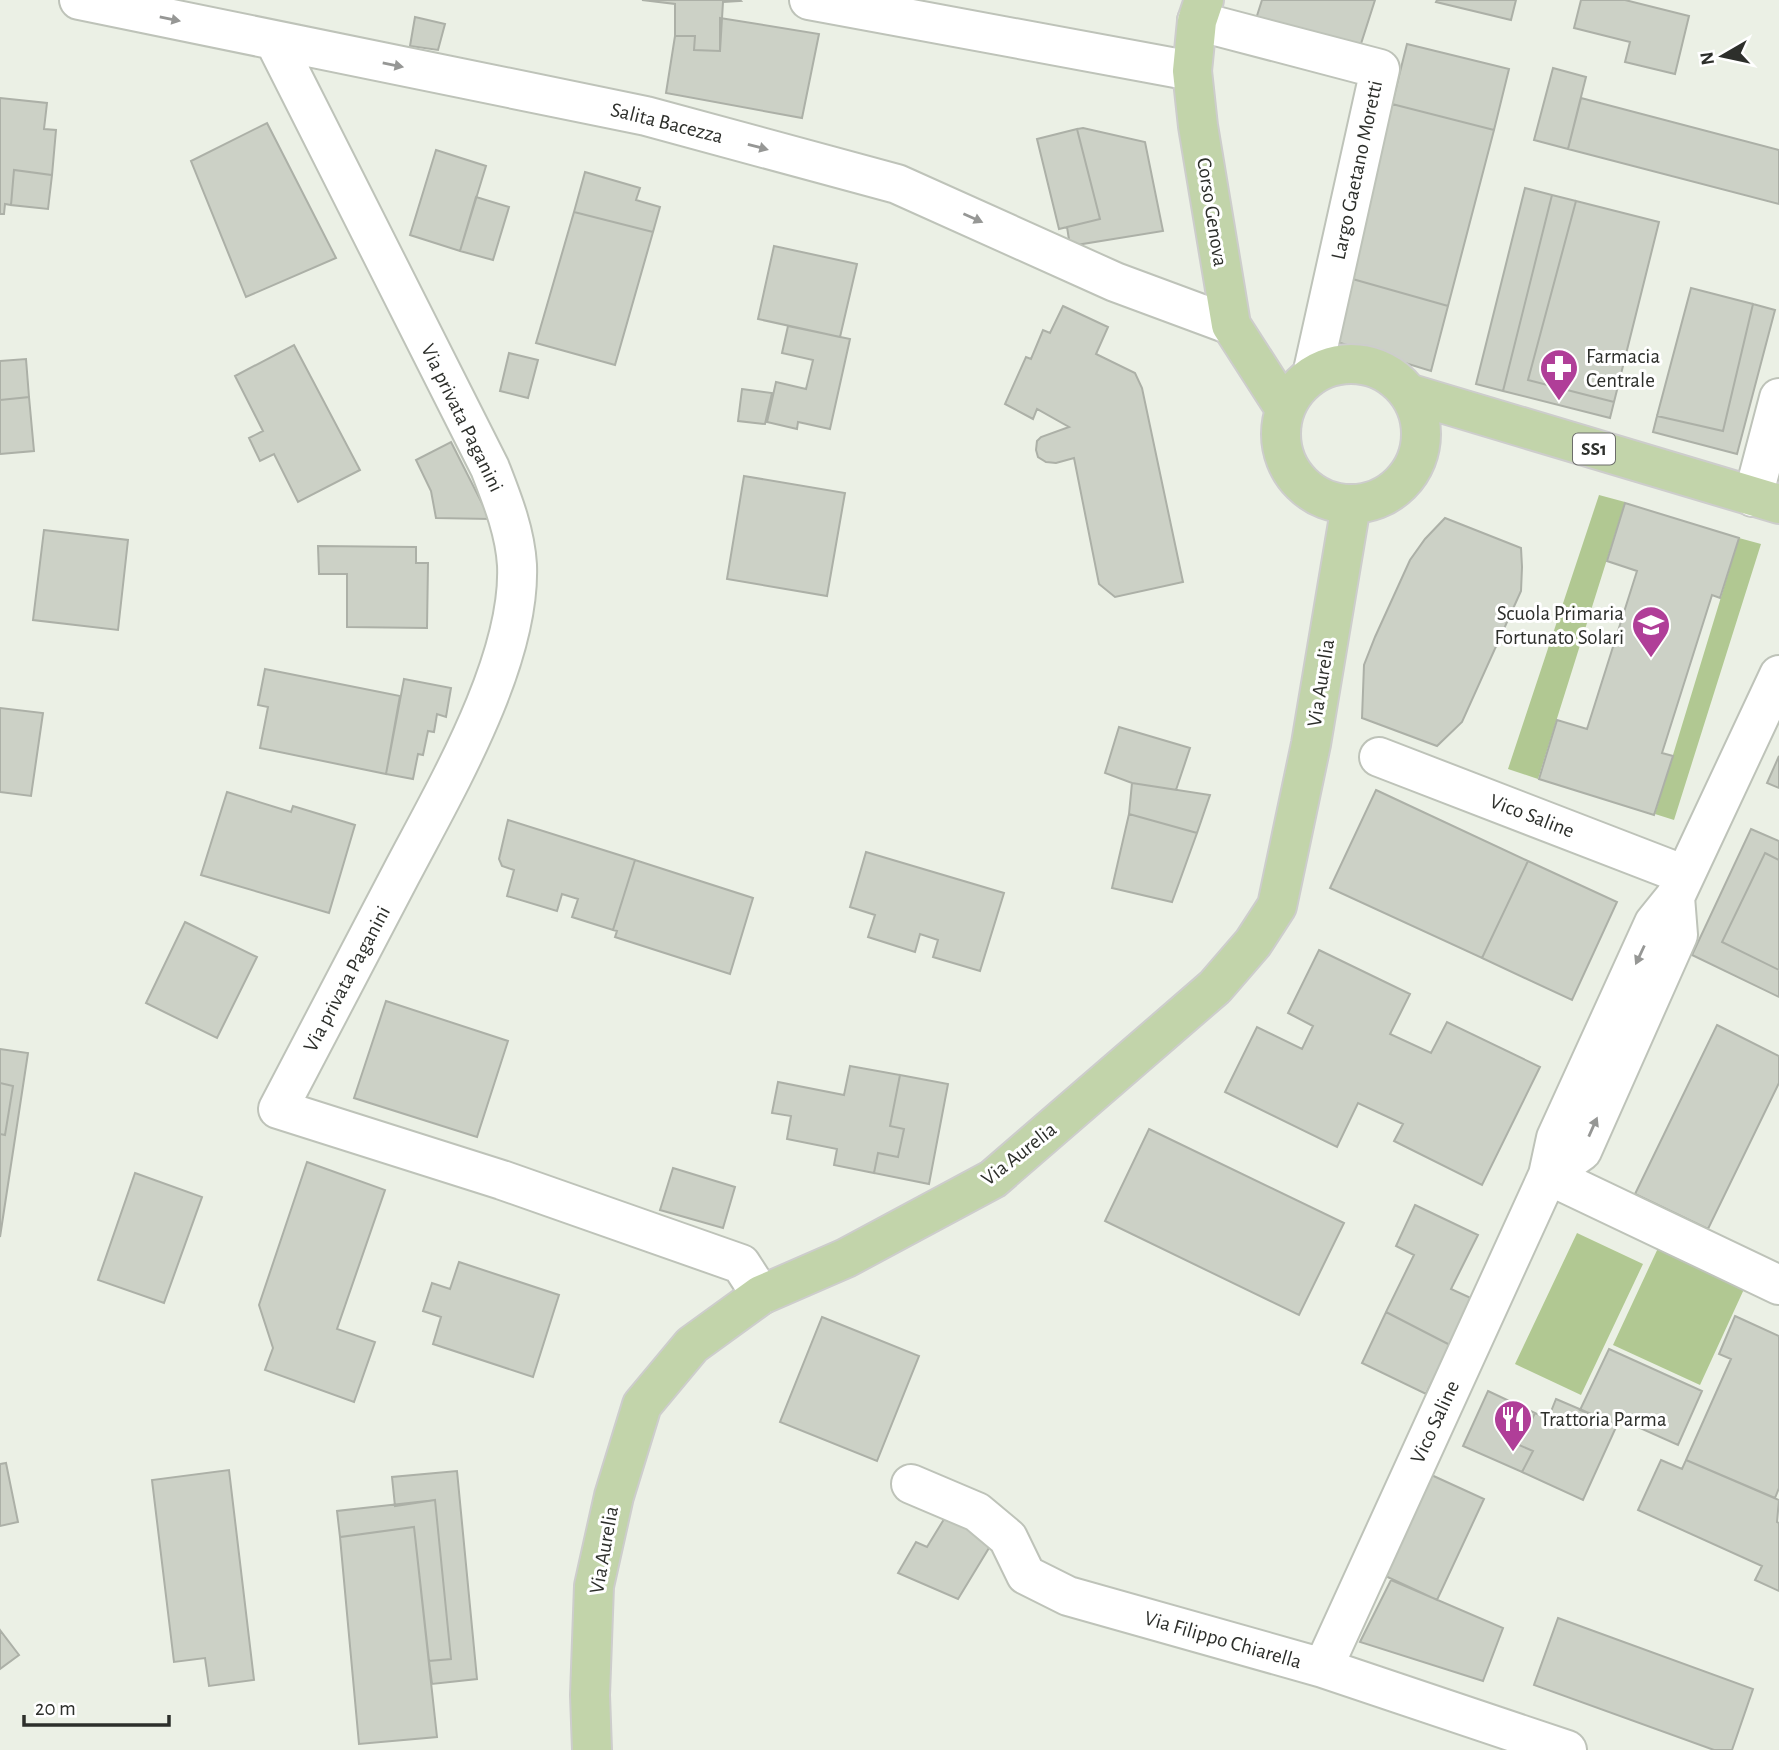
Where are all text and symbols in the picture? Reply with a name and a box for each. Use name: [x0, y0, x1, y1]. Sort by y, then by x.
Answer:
one-way arrow: [159, 14, 181, 25]
north arrow: [1688, 21, 1758, 91]
text: N: [1697, 50, 1718, 66]
one-way arrow: [382, 60, 404, 71]
street label: Largo Gaetano Moretti: [1328, 78, 1386, 262]
street label: Salita Bacezza: [609, 99, 726, 147]
one-way arrow: [748, 142, 769, 152]
street label: Corso Genova: [1193, 156, 1231, 268]
one-way arrow: [963, 212, 983, 224]
street label: Via privata Paganini: [417, 341, 507, 495]
place label: Farmacia Centrale: [1586, 346, 1660, 391]
pharmacy icon: Farmacia Centrale: [1538, 347, 1580, 402]
road number: SS1: [1573, 433, 1615, 464]
place label: Scuola Primaria Fortunato Solari: [1494, 603, 1624, 648]
school or university icon: Scuola Primaria Fortunato Solari: [1630, 604, 1672, 659]
street label: Via Aurelia: [1304, 637, 1338, 728]
street label: Vico Saline: [1487, 790, 1577, 842]
street label: Via privata Paganini: [300, 903, 394, 1055]
one-way arrow: [1634, 945, 1645, 965]
one-way arrow: [1587, 1117, 1599, 1137]
street label: Via Aurelia: [978, 1118, 1061, 1190]
street label: Vico Saline: [1407, 1377, 1463, 1467]
restaurant icon: Trattoria Parma: [1492, 1398, 1534, 1453]
place label: Trattoria Parma: [1540, 1409, 1667, 1430]
street label: Via Aurelia: [586, 1504, 622, 1596]
street label: Via Filippo Chiarella: [1142, 1607, 1304, 1673]
scale bar: [24, 1684, 170, 1728]
text: 20 m: [35, 1698, 76, 1719]

